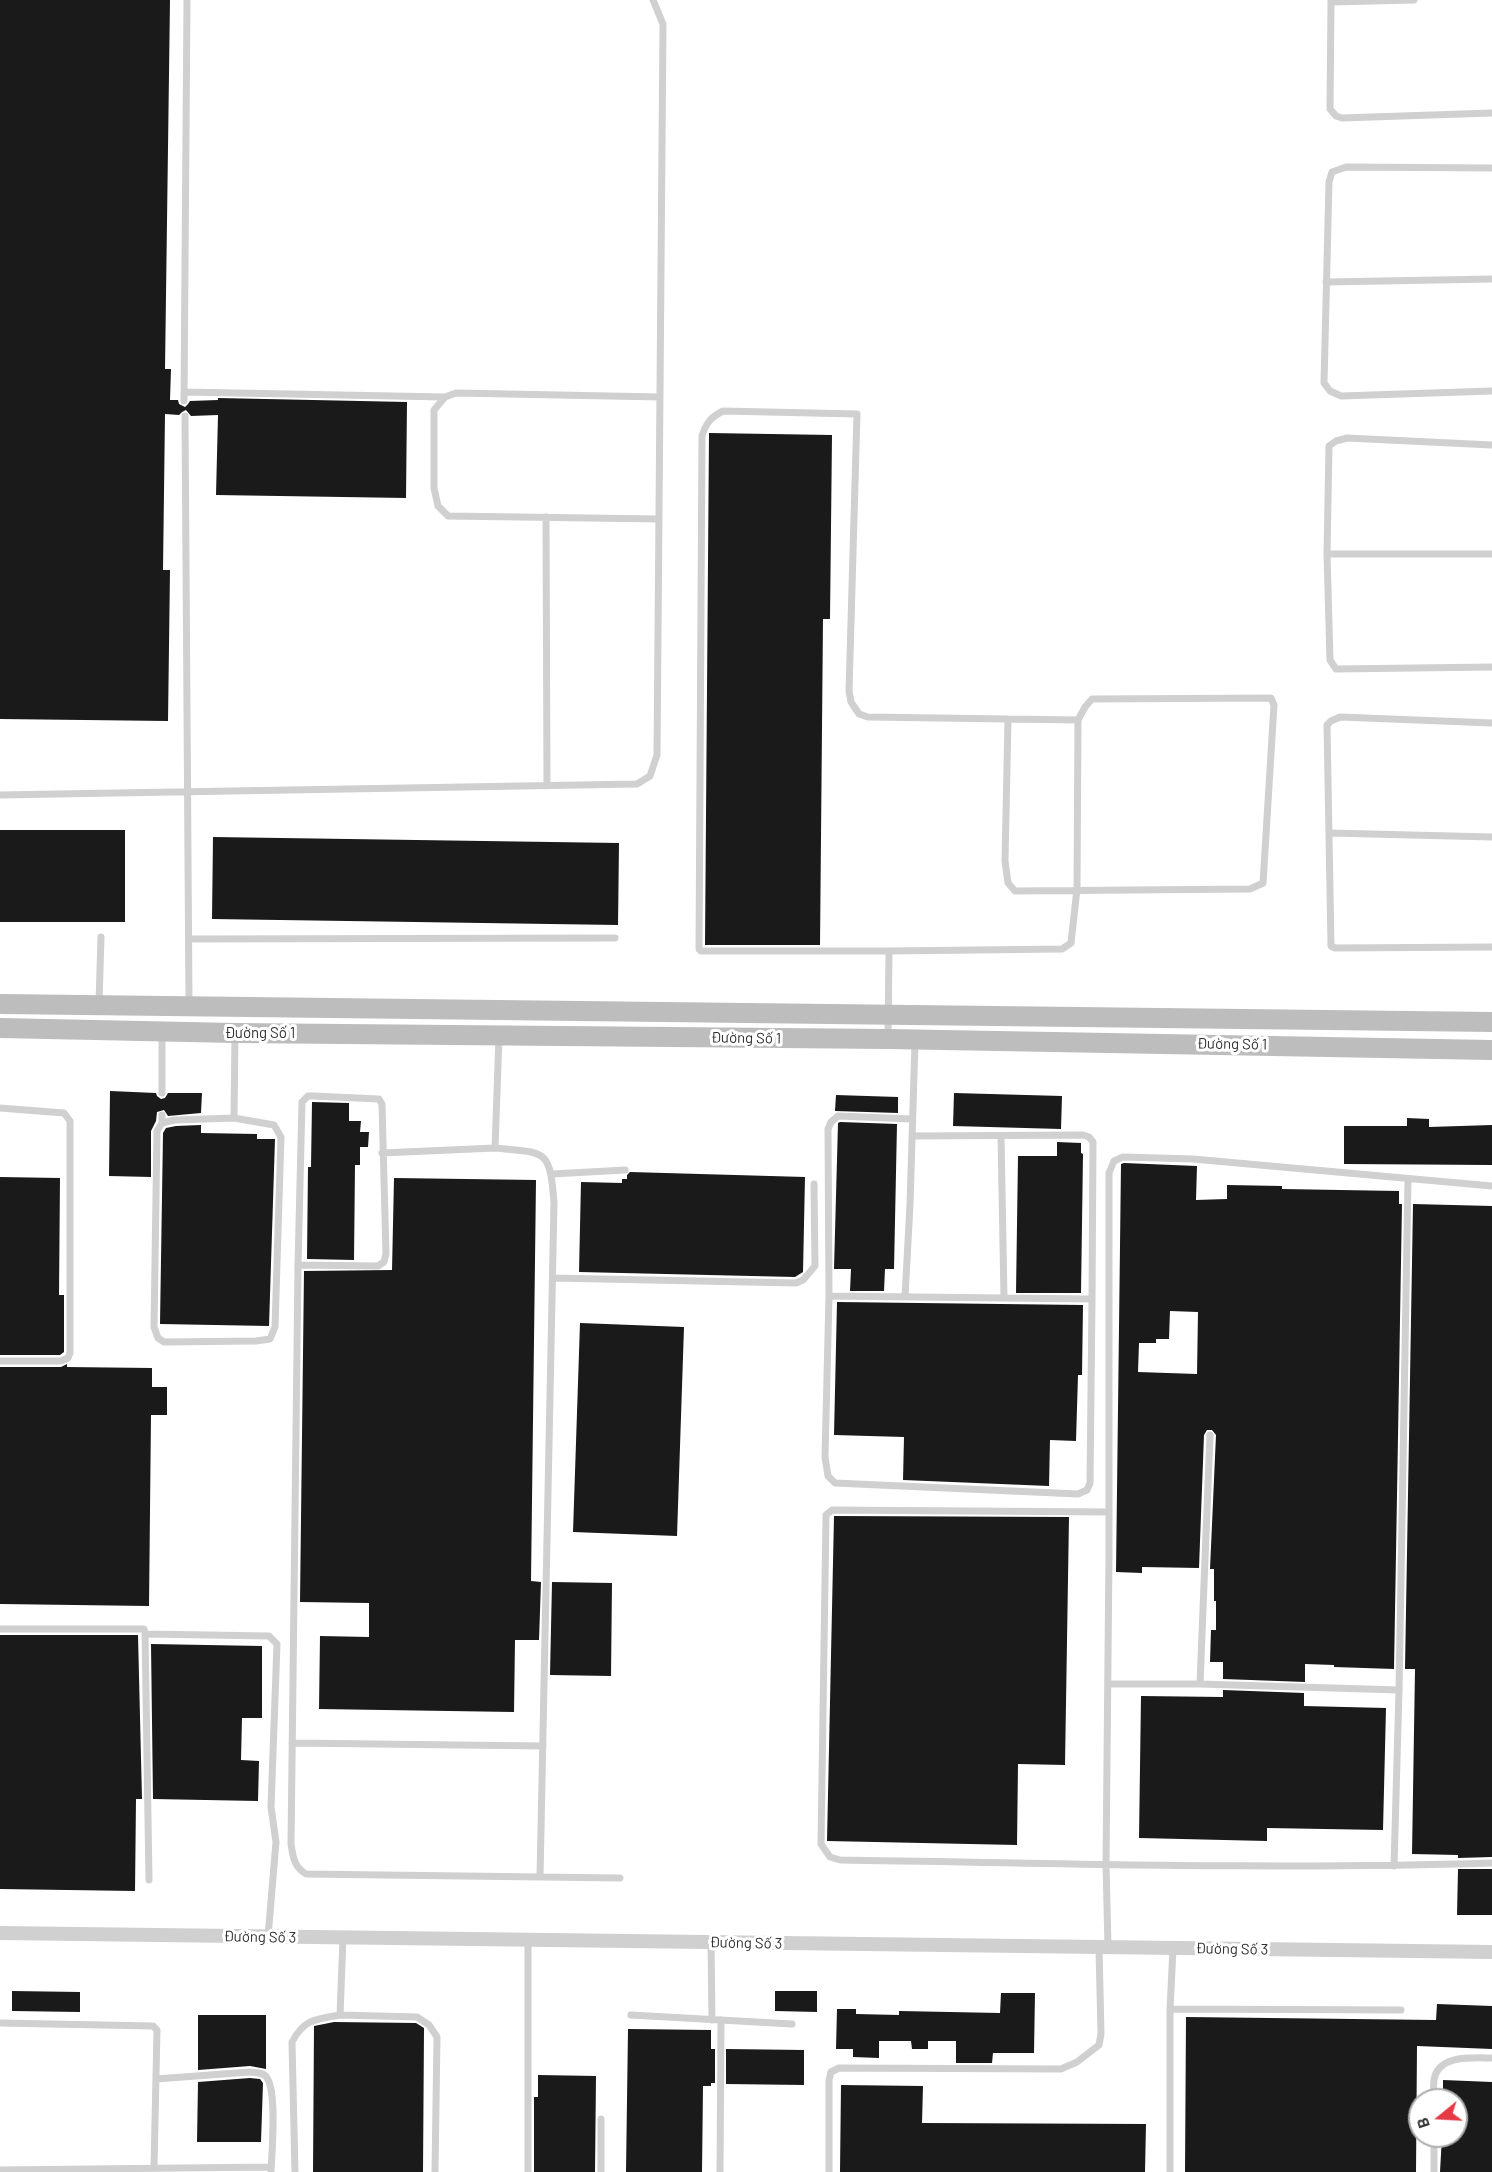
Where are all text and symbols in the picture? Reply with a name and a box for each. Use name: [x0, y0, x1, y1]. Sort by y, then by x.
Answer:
street label: Đường Số 1: [225, 1024, 295, 1042]
street label: Đường Số 1: [711, 1028, 781, 1048]
street label: Đường Số 1: [1197, 1034, 1267, 1054]
street label: Đường Số 3: [223, 1927, 297, 1947]
street label: Đường Số 3: [709, 1933, 783, 1953]
street label: Đường Số 3: [1195, 1939, 1269, 1959]
north arrow: [1408, 2088, 1468, 2148]
text: B: [1412, 2115, 1433, 2131]

